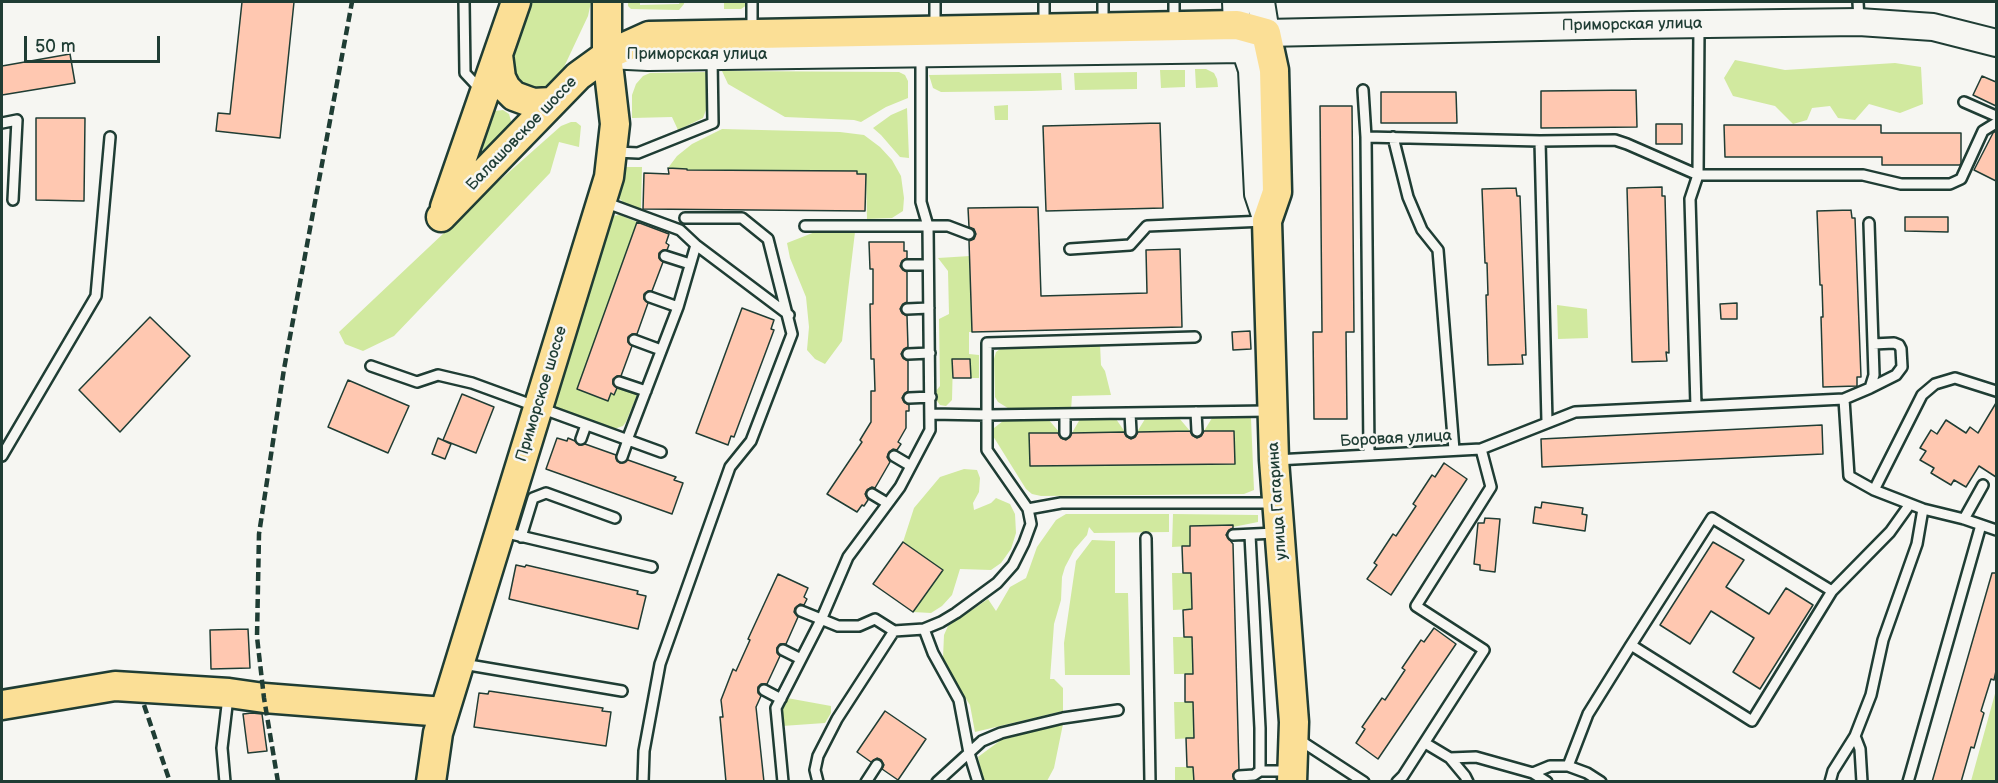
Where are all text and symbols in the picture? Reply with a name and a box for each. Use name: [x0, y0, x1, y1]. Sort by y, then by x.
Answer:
street label: Приморская улица: [1561, 14, 1703, 36]
scale bar: [27, 24, 164, 62]
text: 50 m: [35, 36, 76, 57]
street label: Приморская улица: [627, 45, 767, 65]
street label: Балашовское шоссе: [463, 73, 581, 195]
street label: Приморское шоссе: [512, 324, 572, 464]
street label: Боровая улица: [1340, 426, 1452, 452]
street label: улица Гагарина: [1264, 441, 1292, 561]

